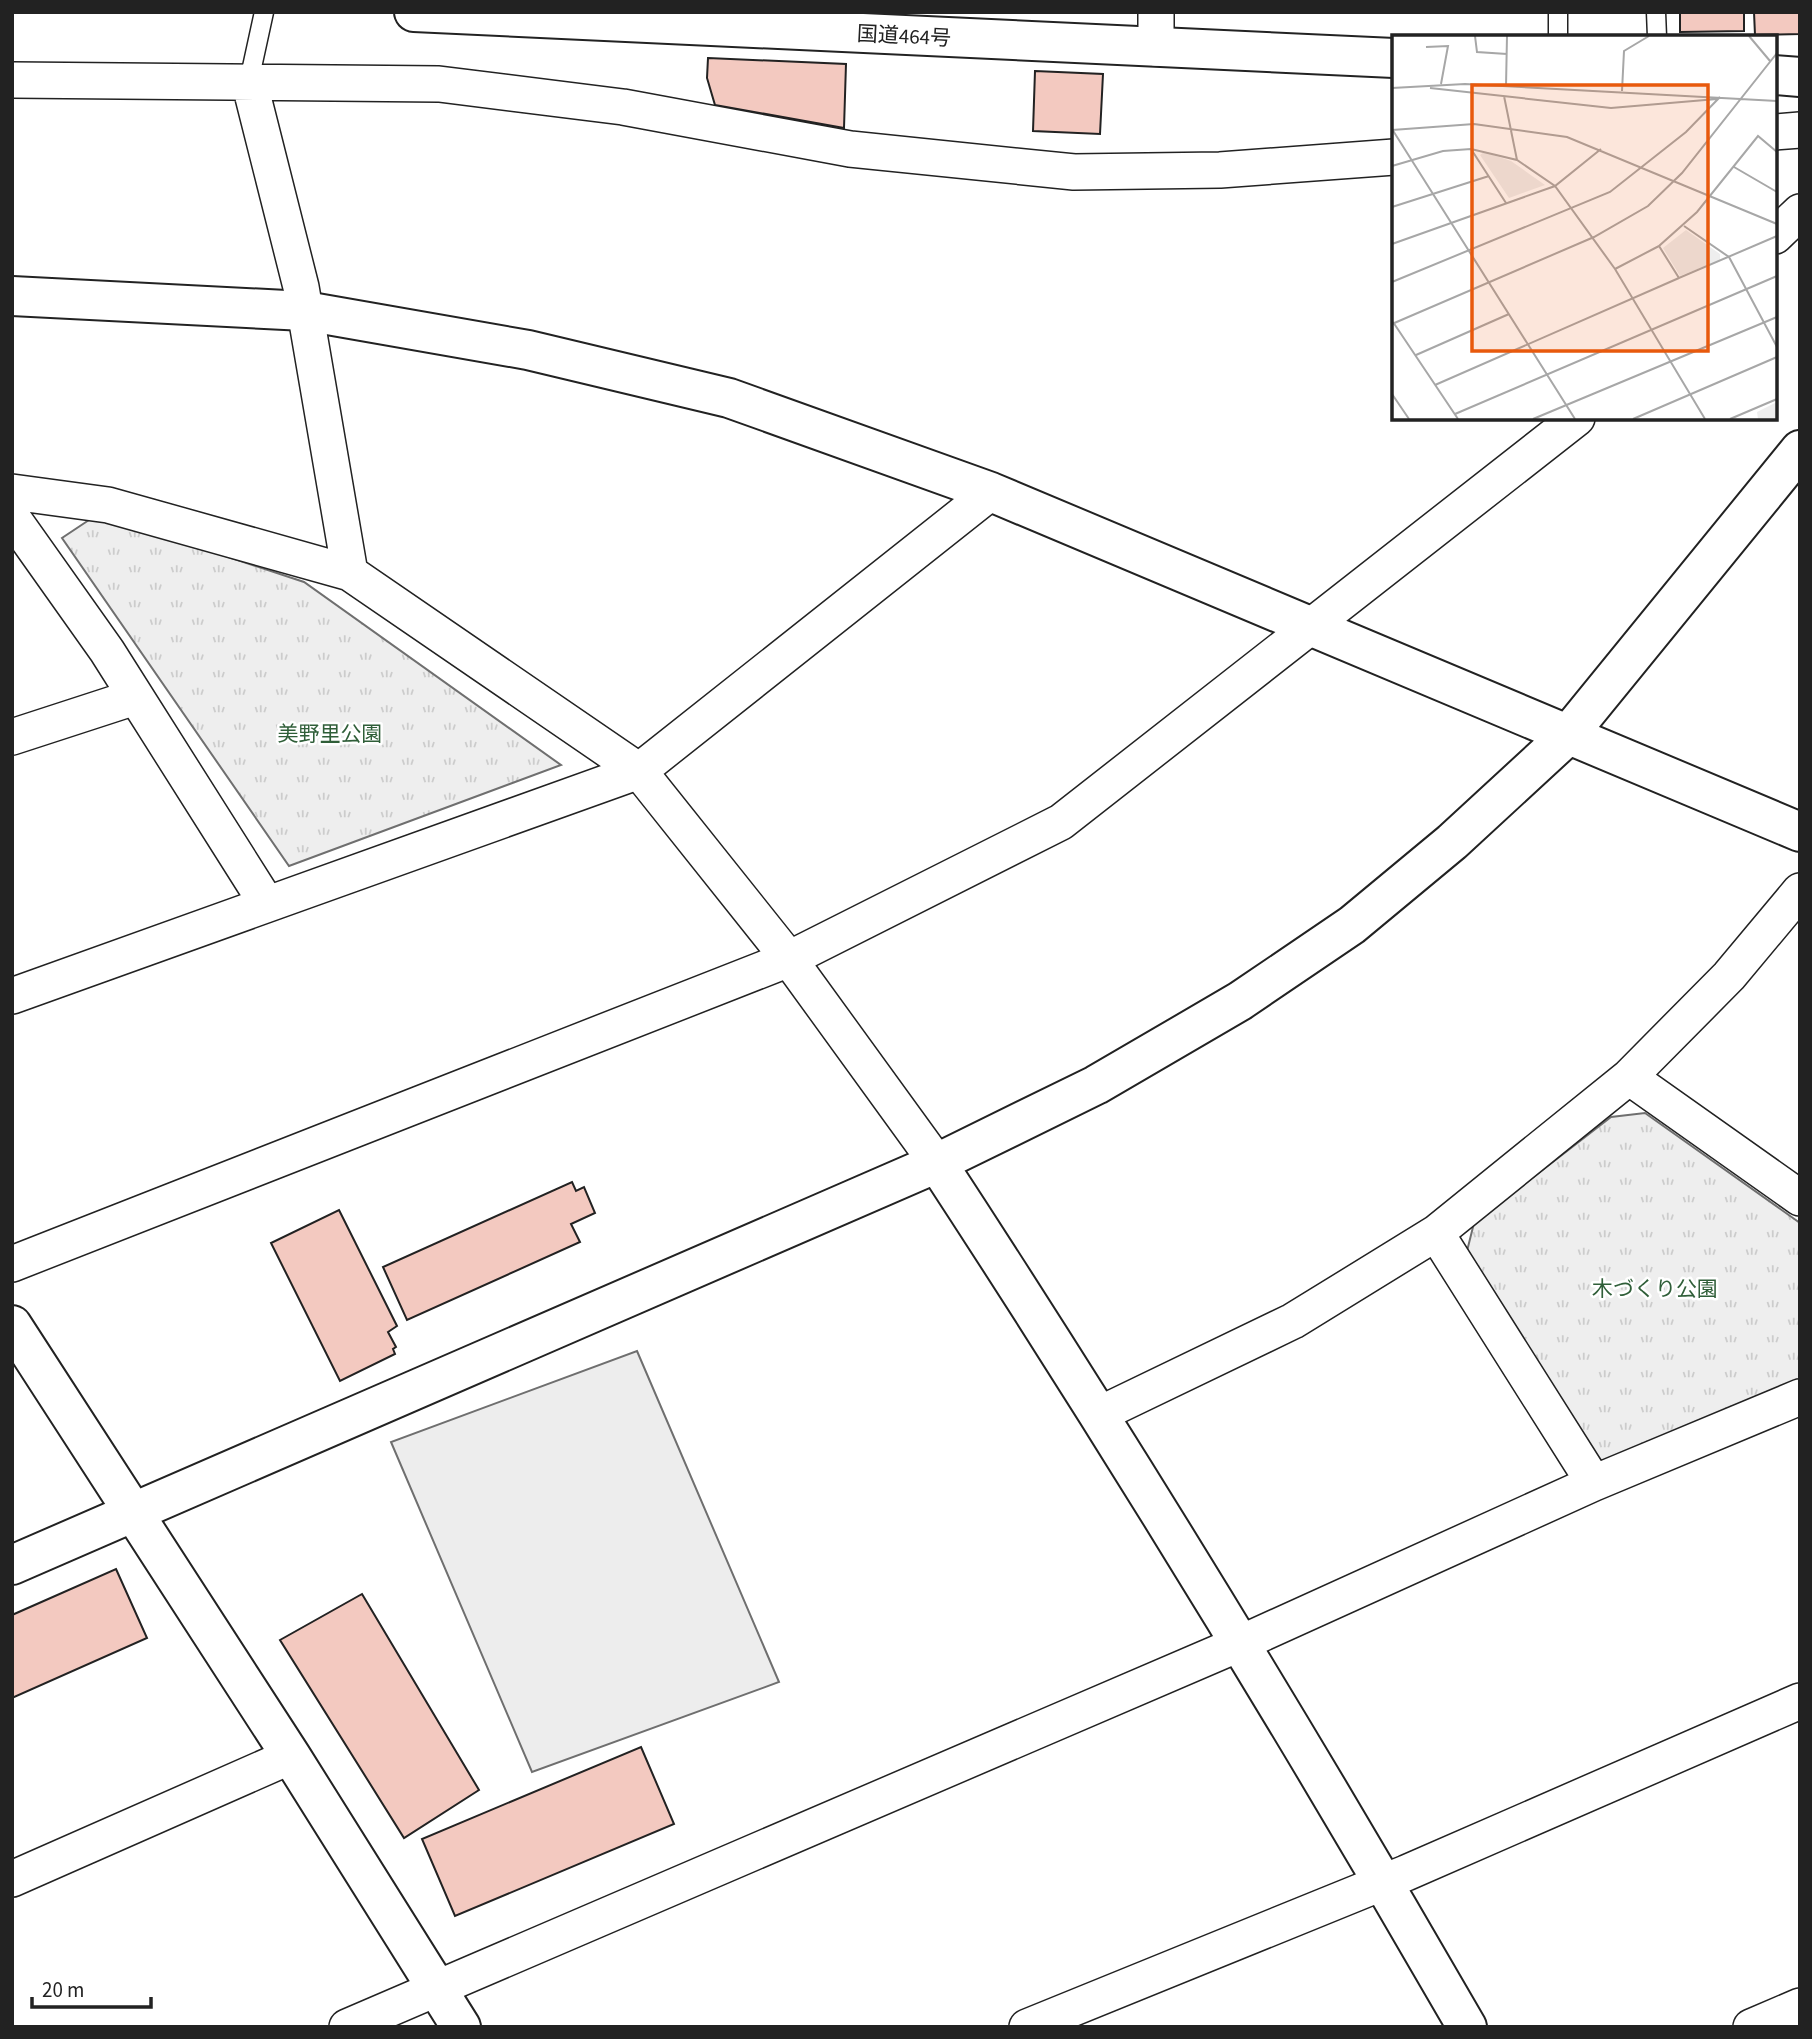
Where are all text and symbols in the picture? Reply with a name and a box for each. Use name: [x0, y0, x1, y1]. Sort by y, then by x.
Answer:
street label: 国道464号: [856, 19, 952, 53]
inset map: [1392, 35, 1777, 420]
park label: 美野里公園: [278, 719, 383, 749]
park label: 木づくり公園: [1592, 1274, 1718, 1304]
scale bar: [32, 1966, 150, 2010]
text: 20 m: [42, 1975, 84, 2005]

